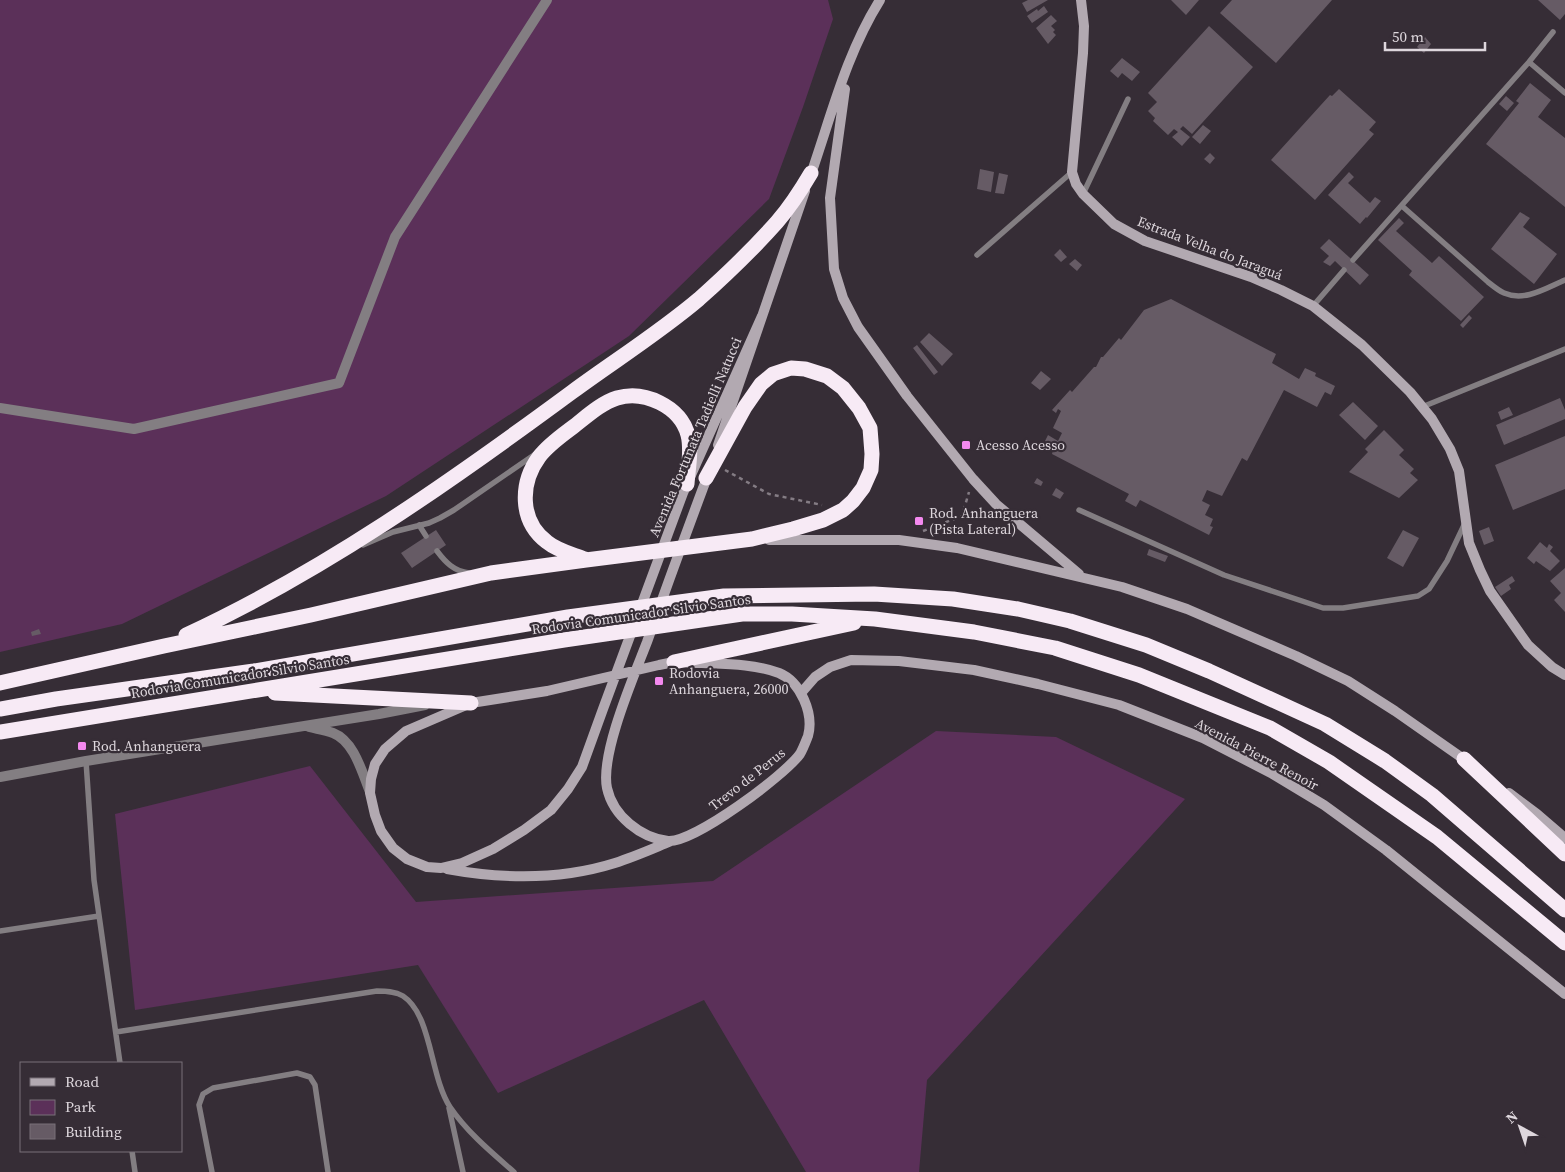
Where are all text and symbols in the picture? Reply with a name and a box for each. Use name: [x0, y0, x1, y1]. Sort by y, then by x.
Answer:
scale bar: [1385, 20, 1485, 52]
text: 50 m: [1392, 26, 1424, 47]
street label: Estrada Velha do Jaraguá: [1134, 211, 1286, 285]
street label: Avenida Fortunata Tadielli Natucci: [644, 334, 746, 540]
place label: Acesso Acesso: [976, 435, 1065, 455]
marker: Acesso Acesso: [960, 439, 972, 451]
place label: Rod. Anhanguera (Pista Lateral): [929, 503, 1039, 539]
marker: Rod. Anhanguera (Pista Lateral): [913, 515, 925, 527]
street label: Rodovia Comunicador Silvio Santos: [530, 589, 752, 639]
street label: Rodovia Comunicador Silvio Santos: [129, 649, 351, 703]
place label: Rodovia Anhanguera, 26000: [669, 663, 789, 699]
marker: Rodovia Anhanguera, 26000: [653, 675, 665, 687]
street label: Avenida Pierre Renoir: [1192, 713, 1322, 795]
place label: Rod. Anhanguera: [92, 736, 202, 756]
marker: Rod. Anhanguera: [76, 740, 88, 752]
street label: Trevo de Perus: [705, 743, 789, 815]
legend: [20, 1062, 182, 1152]
text: Road: [65, 1071, 99, 1092]
text: Park: [65, 1096, 97, 1117]
north arrow: [1495, 1102, 1545, 1152]
text: N: [1501, 1106, 1522, 1128]
text: Building: [65, 1121, 122, 1142]

